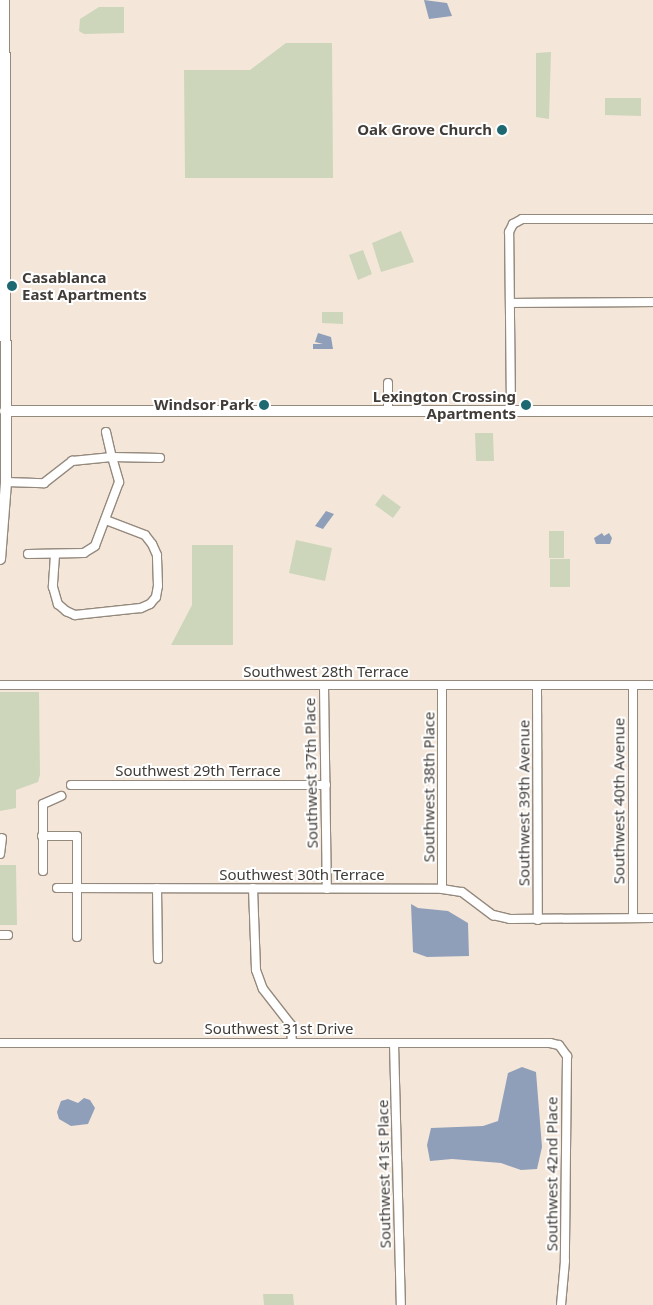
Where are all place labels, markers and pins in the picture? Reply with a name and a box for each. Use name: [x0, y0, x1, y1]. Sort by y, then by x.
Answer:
place label: Oak Grove Church: [357, 121, 492, 139]
marker: Oak Grove Church: [496, 124, 508, 136]
place label: Casablanca East Apartments: [22, 268, 147, 303]
marker: Casablanca East Apartments: [6, 280, 18, 292]
place label: Lexington Crossing Apartments: [373, 387, 516, 422]
place label: Windsor Park: [154, 396, 254, 414]
marker: Windsor Park: [258, 399, 270, 411]
marker: Lexington Crossing Apartments: [520, 399, 532, 411]

